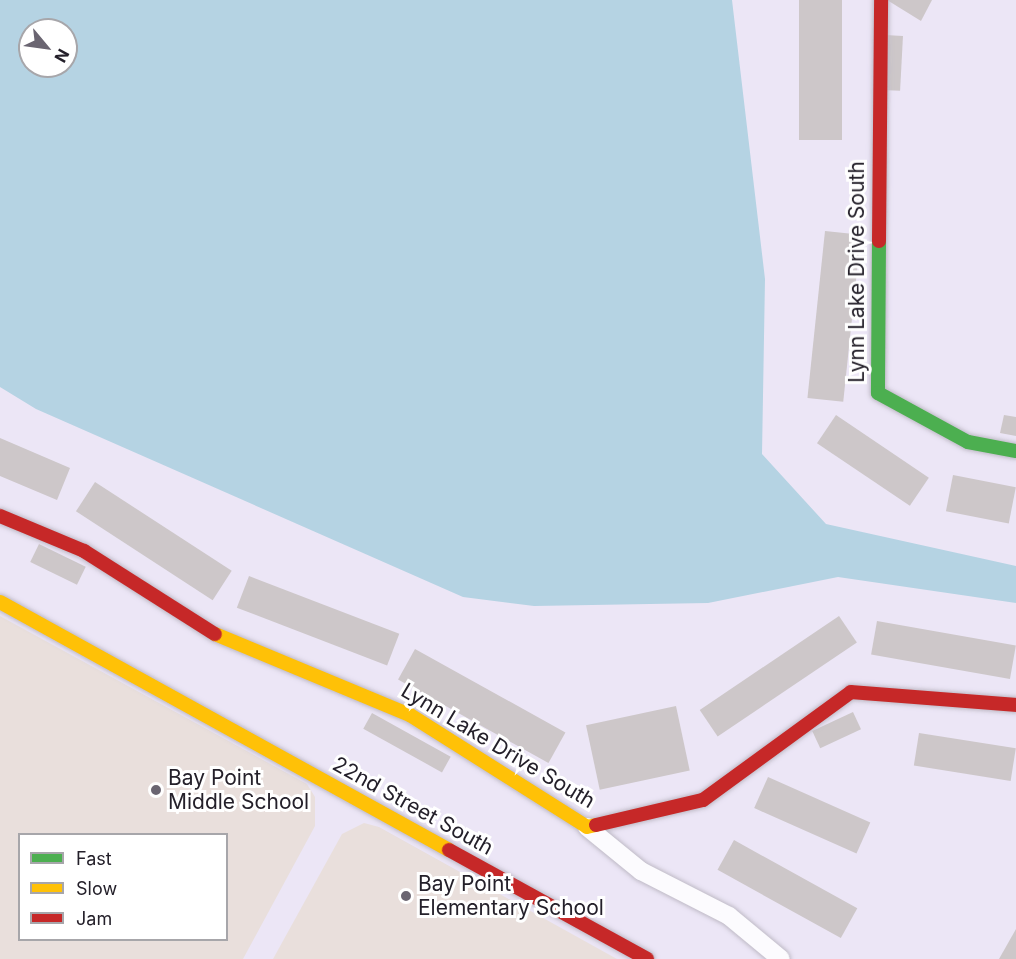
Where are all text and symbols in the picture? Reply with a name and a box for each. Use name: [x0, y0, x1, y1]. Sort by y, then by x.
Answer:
north arrow: [18, 18, 78, 78]
text: N: [50, 46, 74, 66]
street label: Lynn Lake Drive South: [844, 161, 870, 383]
street label: Lynn Lake Drive South: [397, 678, 599, 814]
street label: 22nd Street South: [328, 751, 498, 861]
place label: Bay Point Middle School: [168, 765, 309, 815]
marker: Bay Point Middle School: [149, 783, 163, 797]
legend: [18, 833, 228, 941]
text: Fast: [76, 848, 112, 869]
place label: Bay Point Elementary School: [418, 871, 604, 921]
text: Slow: [76, 878, 117, 899]
marker: Bay Point Elementary School: [399, 889, 413, 903]
text: Jam: [76, 908, 112, 929]

